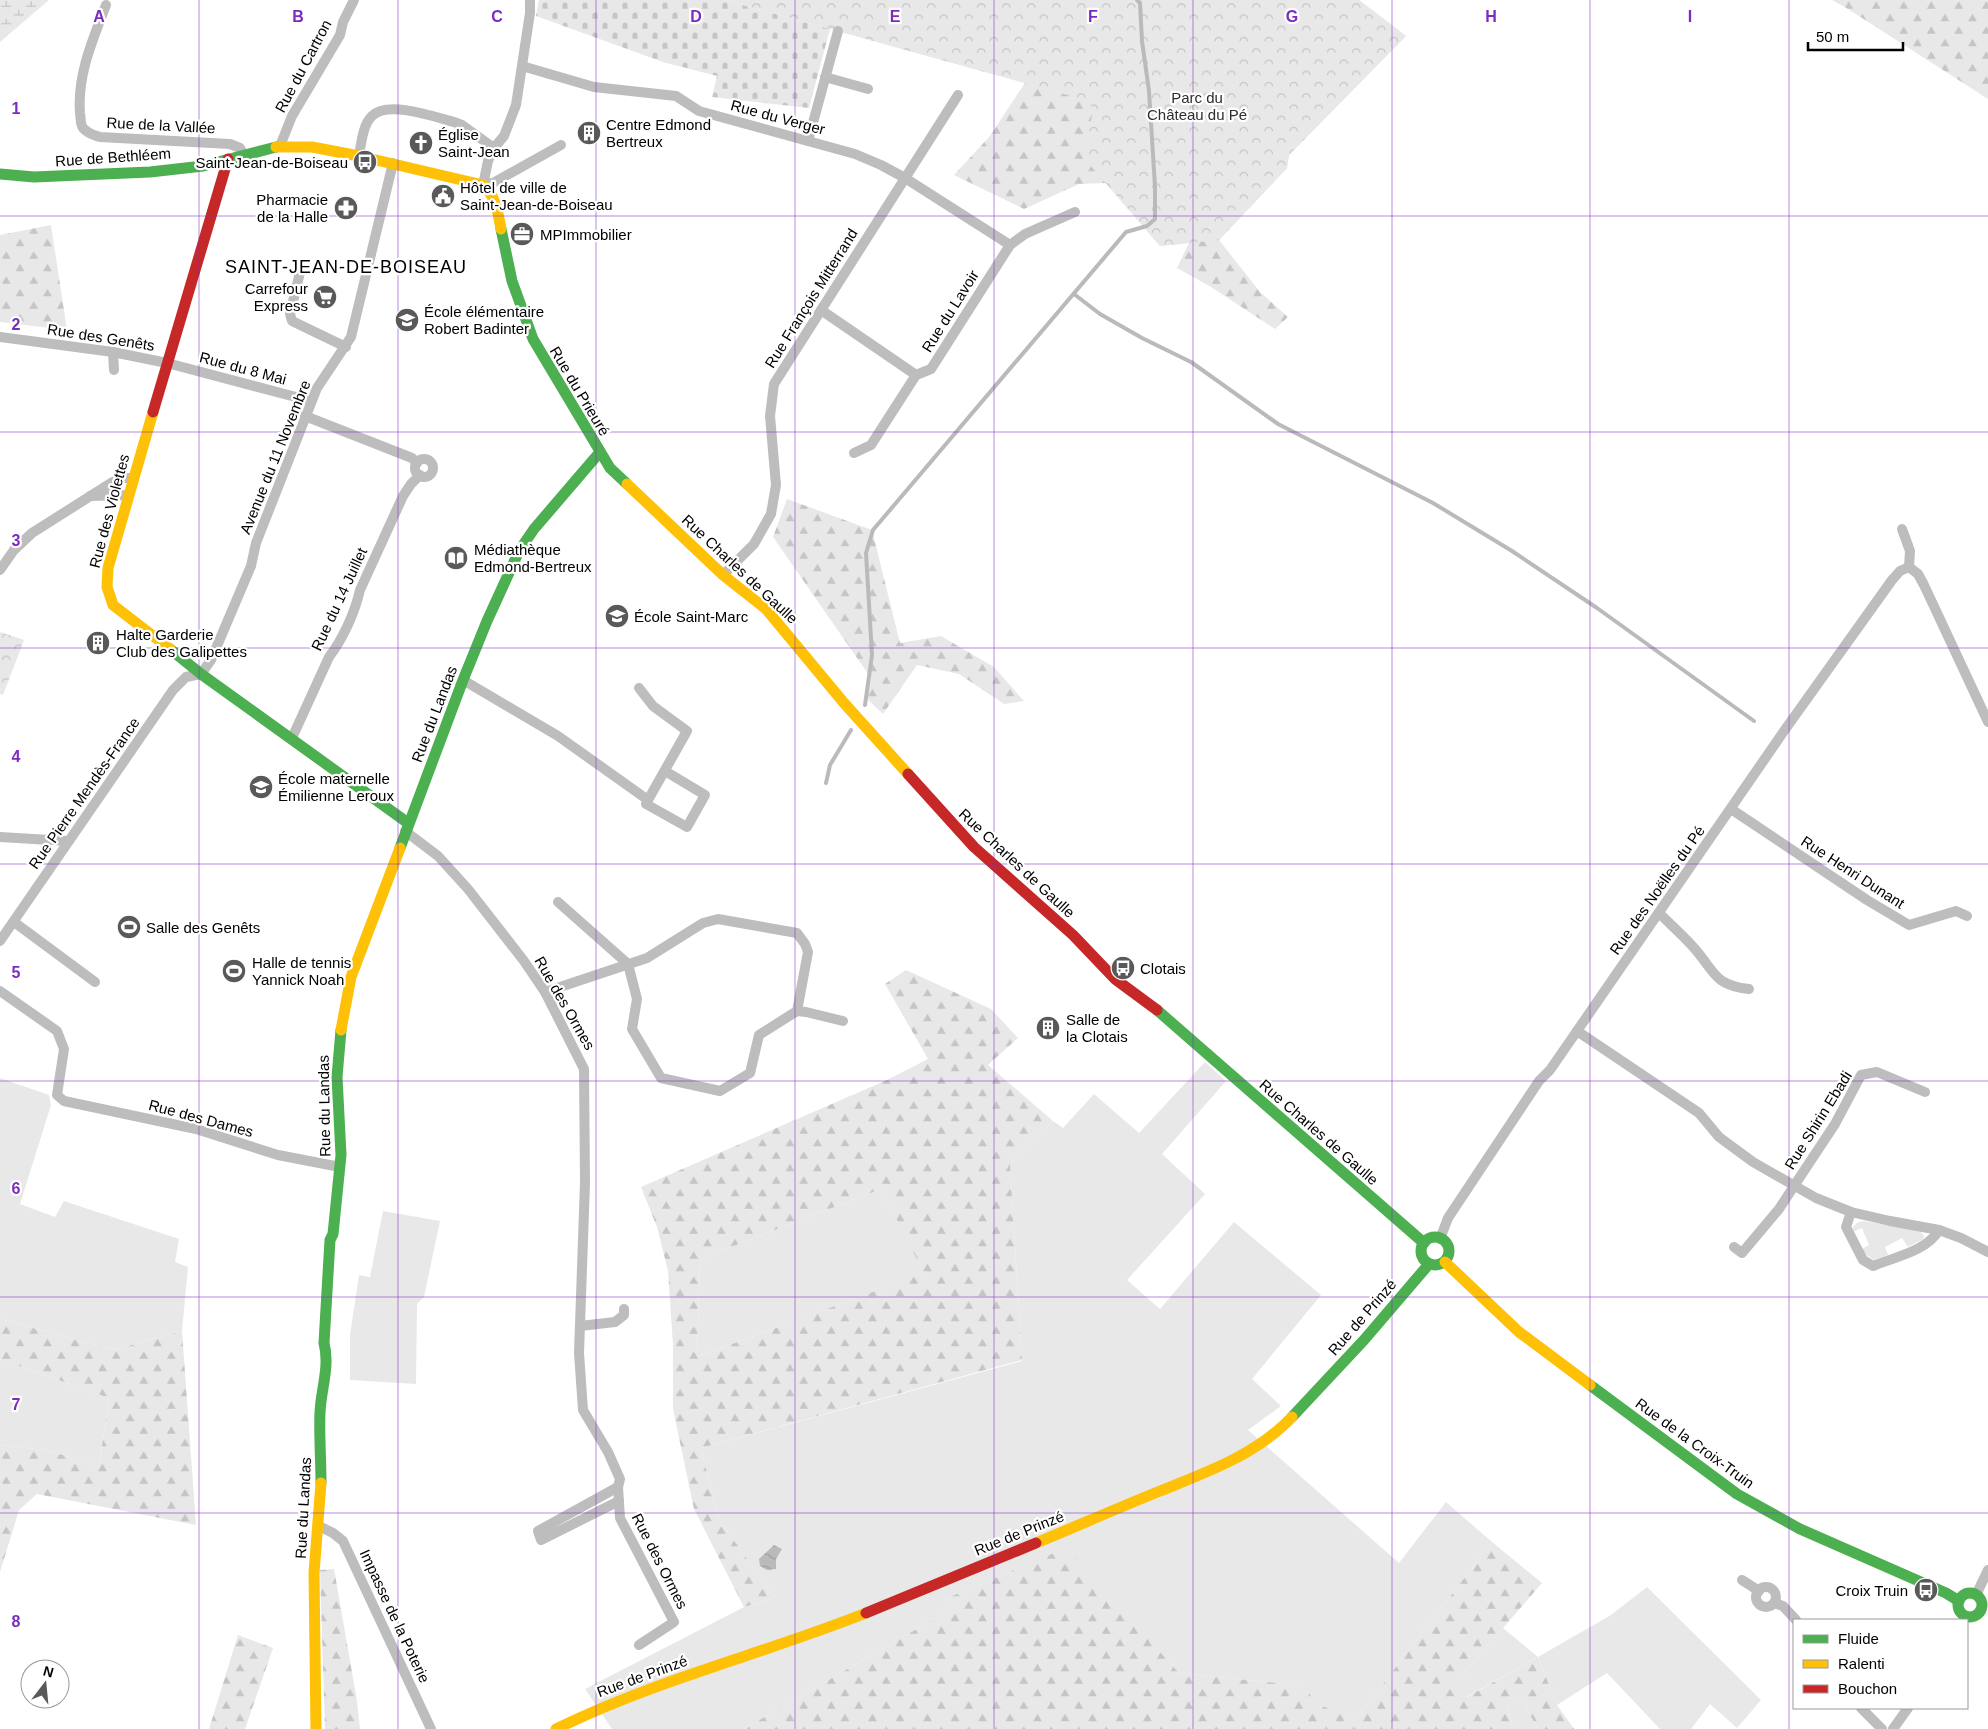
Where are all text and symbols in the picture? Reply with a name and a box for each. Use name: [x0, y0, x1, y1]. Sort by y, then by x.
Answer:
text: A: [93, 8, 105, 25]
text: B: [292, 8, 304, 25]
text: C: [491, 8, 503, 25]
text: D: [690, 8, 702, 25]
text: E: [890, 8, 901, 25]
text: F: [1088, 8, 1098, 25]
text: G: [1286, 8, 1298, 25]
text: H: [1485, 8, 1497, 25]
text: I: [1688, 8, 1692, 25]
street label: Rue du Cartron: [271, 17, 335, 115]
scale bar: [1808, 20, 1903, 52]
text: 50 m: [1816, 28, 1849, 45]
park label: Parc du Château du Pé: [1147, 89, 1247, 123]
street label: Rue du Verger: [729, 96, 827, 138]
text: 1: [12, 100, 21, 117]
street label: Rue de la Vallée: [106, 114, 216, 136]
place label: Centre Edmond Bertreux: [606, 116, 711, 150]
building icon: Centre Edmond Bertreux: [576, 120, 602, 146]
place label: Église Saint-Jean: [438, 126, 510, 160]
church icon: Église Saint-Jean: [408, 130, 434, 156]
street label: Rue de Bethléem: [55, 144, 171, 170]
bus stop icon: Saint-Jean-de-Boiseau: [352, 149, 378, 175]
place label: Saint-Jean-de-Boiseau: [195, 154, 348, 171]
place label: Hôtel de ville de Saint-Jean-de-Boiseau: [460, 179, 613, 213]
public building icon: Hôtel de ville de Saint-Jean-de-Boiseau: [430, 183, 456, 209]
place label: Pharmacie de la Halle: [256, 191, 328, 225]
pharmacy icon: Pharmacie de la Halle: [333, 195, 359, 221]
office icon: MPImmobilier: [509, 221, 535, 247]
street label: Rue François Mitterrand: [761, 225, 861, 371]
place label: MPImmobilier: [540, 226, 632, 243]
district label: SAINT-JEAN-DE-BOISEAU: [225, 257, 467, 277]
street label: Rue du Lavoir: [918, 267, 982, 355]
place label: Carrefour Express: [245, 280, 308, 314]
supermarket icon: Carrefour Express: [312, 284, 338, 310]
place label: École élémentaire Robert Badinter: [424, 303, 544, 337]
school or university icon: École élémentaire Robert Badinter: [394, 307, 420, 333]
text: 2: [12, 316, 21, 333]
street label: Rue des Genêts: [46, 320, 156, 354]
street label: Rue du Prieuré: [547, 343, 613, 439]
street label: Rue du 8 Mai: [198, 348, 288, 388]
street label: Avenue du 11 Novembre: [236, 378, 314, 536]
street label: Rue des Violettes: [86, 452, 132, 570]
street label: Rue Charles de Gaulle: [679, 511, 801, 627]
text: 3: [12, 532, 21, 549]
place label: Médiathèque Edmond-Bertreux: [474, 541, 592, 575]
street label: Rue du 14 Juillet: [308, 544, 371, 653]
library icon: Médiathèque Edmond-Bertreux: [443, 545, 469, 571]
school or university icon: École Saint-Marc: [604, 603, 630, 629]
place label: École Saint-Marc: [634, 608, 749, 625]
place label: Halte Garderie Club des Galipettes: [116, 626, 247, 660]
building icon: Halte Garderie Club des Galipettes: [85, 630, 111, 656]
street label: Rue du Landas: [408, 663, 460, 765]
street label: Rue Pierre Mendès-France: [25, 714, 143, 872]
text: 4: [12, 748, 21, 765]
place label: École maternelle Émilienne Leroux: [278, 770, 394, 804]
school or university icon: École maternelle Émilienne Leroux: [248, 774, 274, 800]
street label: Rue Charles de Gaulle: [956, 805, 1078, 921]
street label: Rue des Noëlles du Pé: [1606, 822, 1708, 958]
street label: Rue Henri Dunant: [1798, 832, 1909, 912]
sports icon: Salle des Genêts: [116, 914, 142, 940]
place label: Salle des Genêts: [146, 919, 260, 936]
street label: Rue des Ormes: [531, 953, 599, 1053]
place label: Halle de tennis Yannick Noah: [252, 954, 351, 988]
bus stop icon: Clotais: [1110, 955, 1136, 981]
sports icon: Halle de tennis Yannick Noah: [221, 958, 247, 984]
place label: Clotais: [1140, 960, 1186, 977]
text: 5: [12, 964, 21, 981]
place label: Salle de la Clotais: [1066, 1011, 1128, 1045]
building icon: Salle de la Clotais: [1035, 1015, 1061, 1041]
street label: Rue du Landas: [315, 1055, 333, 1157]
street label: Rue Shirin Ebadi: [1781, 1068, 1855, 1172]
street label: Rue Charles de Gaulle: [1256, 1076, 1382, 1188]
street label: Rue des Dames: [147, 1096, 255, 1140]
text: 6: [12, 1180, 21, 1197]
street label: Rue de Prinzé: [1324, 1276, 1400, 1358]
street label: Rue de la Croix-Truin: [1633, 1394, 1757, 1492]
text: 7: [12, 1396, 21, 1413]
street label: Rue du Landas: [292, 1457, 314, 1559]
street label: Rue de Prinzé: [972, 1507, 1066, 1559]
street label: Rue des Ormes: [629, 1510, 691, 1612]
street label: Impasse de la Poterie: [357, 1547, 433, 1685]
bus stop icon: Croix Truin: [1913, 1577, 1939, 1603]
place label: Croix Truin: [1835, 1582, 1908, 1599]
text: 8: [12, 1613, 21, 1630]
legend: [1793, 1619, 1968, 1709]
text: Fluide: [1838, 1630, 1879, 1647]
street label: Rue de Prinzé: [594, 1652, 690, 1700]
text: Ralenti: [1838, 1655, 1885, 1672]
north arrow: [20, 1659, 70, 1709]
text: N: [42, 1662, 56, 1681]
text: Bouchon: [1838, 1680, 1897, 1697]

